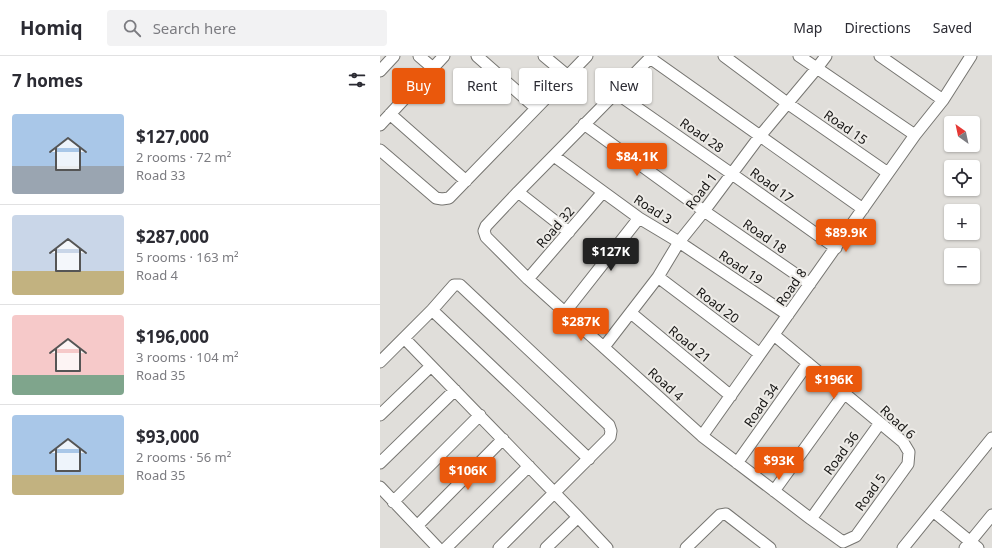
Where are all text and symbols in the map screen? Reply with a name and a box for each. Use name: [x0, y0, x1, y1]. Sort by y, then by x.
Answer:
search box: [107, 10, 387, 46]
text: Homiq: [20, 15, 83, 41]
icon: search: [121, 17, 143, 39]
text: Search here: [153, 18, 236, 38]
text: Map: [793, 18, 822, 37]
text: Directions: [844, 18, 911, 37]
text: Saved: [933, 18, 972, 37]
chip: Buy: [392, 68, 445, 104]
chip: Rent: [453, 68, 511, 104]
chip: Filters: [519, 68, 587, 104]
chip: New: [595, 68, 652, 104]
text: 7 homes: [12, 69, 83, 92]
icon: filters: [346, 69, 368, 91]
street label: Road 15: [821, 105, 871, 149]
street label: Road 28: [677, 113, 727, 157]
north arrow: [944, 116, 980, 152]
map controls: [944, 116, 980, 284]
text: $127,000: [136, 125, 209, 148]
icon: home: [44, 130, 92, 178]
pin: $84.1K: [604, 143, 670, 177]
text: $84.1K: [616, 147, 658, 165]
text: 2 rooms · 72 m²: [136, 148, 231, 166]
button: locate: [944, 160, 980, 196]
street label: Road 17: [747, 163, 797, 207]
text: Road 33: [136, 166, 186, 184]
street label: Road 1: [681, 169, 721, 213]
street label: Road 3: [630, 190, 676, 228]
street label: Road 32: [532, 202, 578, 252]
button: +: [944, 204, 980, 240]
street label: Road 18: [740, 214, 790, 258]
pin: $89.9K: [813, 219, 879, 253]
text: $89.9K: [825, 223, 867, 241]
text: $287,000: [136, 225, 209, 248]
icon: home: [44, 231, 92, 279]
pin: $127K: [583, 238, 639, 272]
text: $127K: [592, 242, 630, 260]
street label: Road 19: [715, 246, 767, 288]
text: 5 rooms · 163 m²: [136, 248, 239, 266]
button: −: [944, 248, 980, 284]
street label: Road 8: [772, 265, 810, 309]
text: Road 4: [136, 266, 178, 284]
street label: Road 20: [693, 283, 743, 327]
pin: $287K: [553, 308, 609, 342]
text: $287K: [562, 312, 600, 330]
street label: Road 21: [665, 321, 715, 367]
text: $196,000: [136, 325, 209, 348]
icon: home: [44, 331, 92, 379]
text: 3 rooms · 104 m²: [136, 348, 239, 366]
street label: Road 4: [644, 363, 688, 405]
text: Road 35: [136, 366, 186, 384]
pin: $196K: [806, 366, 862, 400]
text: $196K: [815, 370, 853, 388]
street label: Road 34: [739, 379, 783, 430]
street label: Road 6: [876, 401, 920, 443]
text: $93,000: [136, 425, 199, 448]
street label: Road 36: [819, 428, 863, 478]
icon: home: [44, 431, 92, 479]
pin: $93K: [755, 447, 803, 481]
text: 2 rooms · 56 m²: [136, 448, 231, 466]
text: $93K: [764, 451, 794, 469]
pin: $106K: [440, 457, 496, 491]
text: $106K: [449, 461, 487, 479]
text: Road 35: [136, 466, 186, 484]
street label: Road 5: [850, 470, 890, 514]

